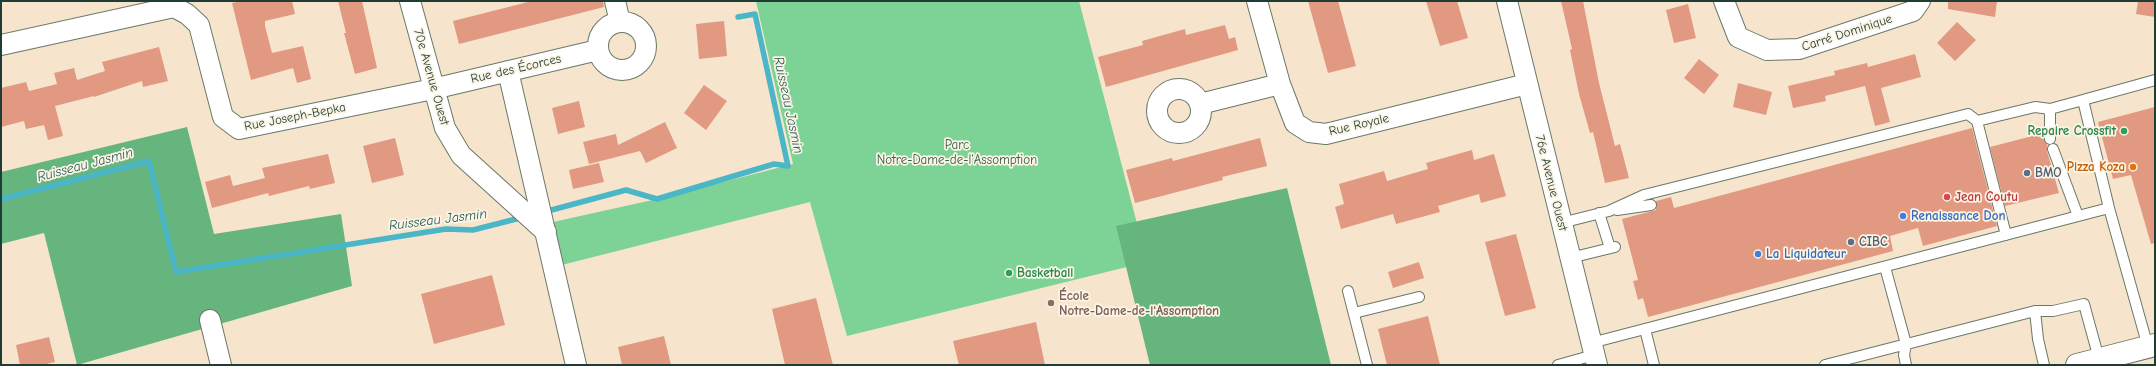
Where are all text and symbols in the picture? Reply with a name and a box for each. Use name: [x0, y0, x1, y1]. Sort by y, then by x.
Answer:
street label: Carré Dominique: [1800, 11, 1894, 55]
street label: 70e Avenue Ouest: [410, 27, 452, 127]
street label: Rue des Écorces: [469, 51, 563, 87]
water label: Ruisseau Jasmin: [770, 55, 806, 155]
street label: Rue Joseph-Bepka: [243, 100, 347, 134]
street label: Rue Royale: [1327, 111, 1391, 139]
place label: Repaire Crossfit: [2027, 123, 2116, 139]
marker: Repaire Crossfit: [2119, 126, 2129, 136]
street label: 76e Avenue Ouest: [1532, 133, 1570, 233]
park label: Parc Notre-Dame-de-l'Assomption: [877, 137, 1037, 168]
water label: Ruisseau Jasmin: [35, 144, 135, 186]
place label: Pizza Koza: [2067, 159, 2125, 175]
marker: Pizza Koza: [2128, 162, 2138, 172]
place label: BMO: [2035, 165, 2061, 181]
marker: BMO: [2022, 168, 2032, 178]
place label: Jean Coutu: [1955, 189, 2018, 205]
marker: Jean Coutu: [1942, 192, 1952, 202]
water label: Ruisseau Jasmin: [388, 206, 488, 234]
place label: Renaissance Don: [1911, 208, 2005, 224]
marker: Renaissance Don: [1898, 211, 1908, 221]
place label: CIBC: [1859, 234, 1888, 250]
marker: CIBC: [1846, 237, 1856, 247]
place label: La Liquidateur: [1766, 246, 1846, 262]
marker: La Liquidateur: [1753, 249, 1763, 259]
place label: Basketball: [1017, 265, 1073, 281]
marker: Basketball: [1004, 268, 1014, 278]
place label: École Notre-Dame-de-l'Assomption: [1059, 288, 1219, 319]
marker: École Notre-Dame-de-l'Assomption: [1046, 298, 1056, 308]

